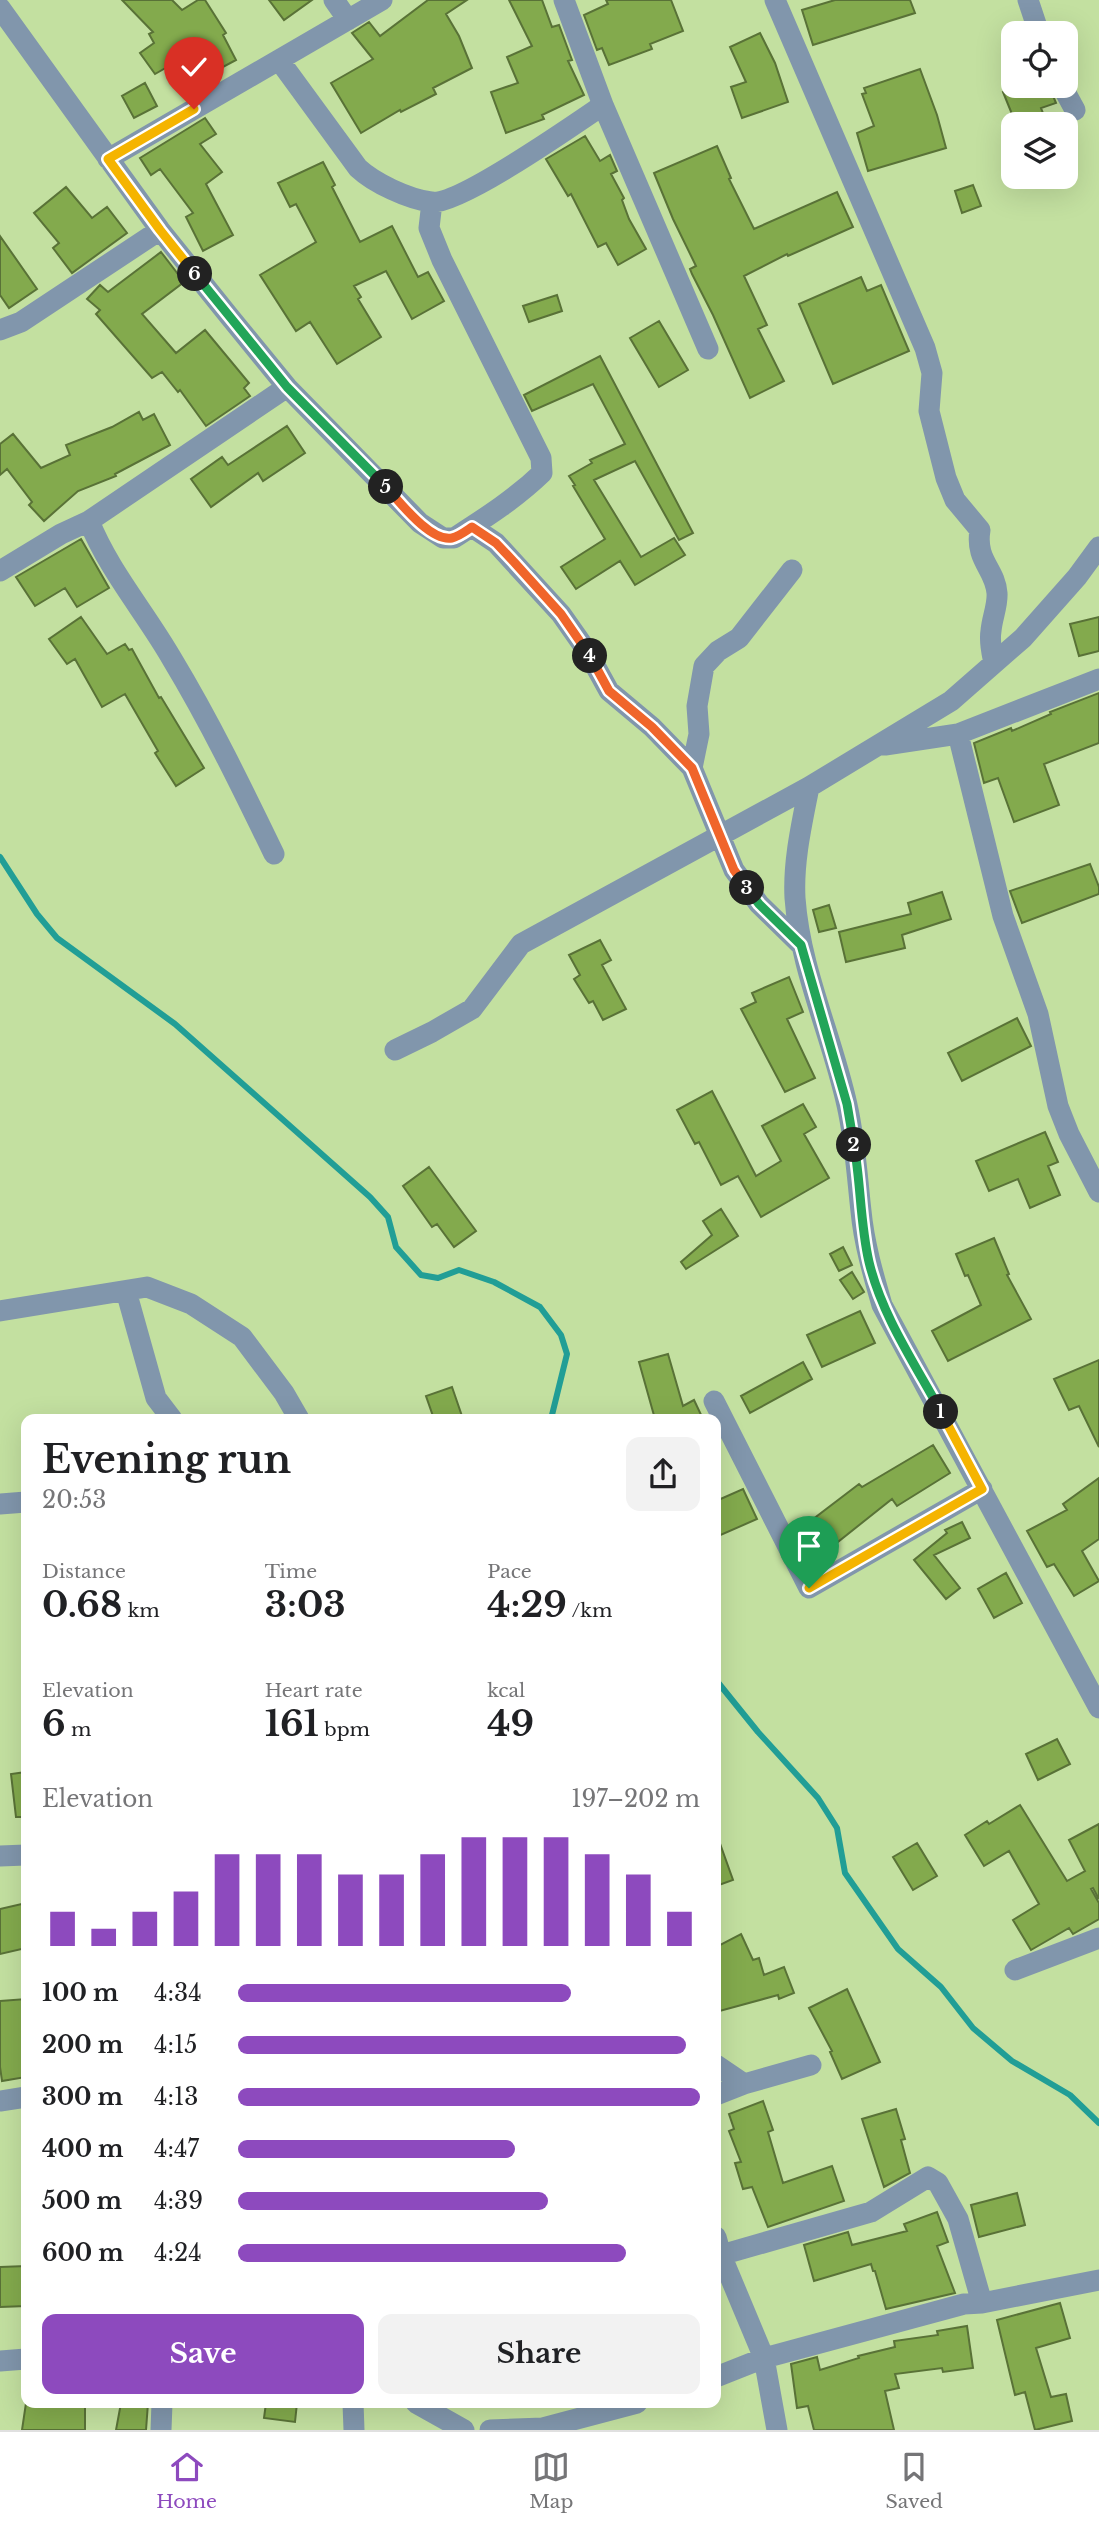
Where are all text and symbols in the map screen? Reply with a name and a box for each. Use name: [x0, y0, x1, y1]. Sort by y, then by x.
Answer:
map controls: [1001, 21, 1078, 189]
button: locate: [1001, 21, 1078, 98]
pin: [164, 37, 224, 109]
icon: check: [175, 48, 213, 86]
button: layers: [1001, 112, 1078, 189]
pin: 6: [178, 256, 212, 292]
text: 6: [188, 262, 201, 285]
pin: 5: [368, 470, 404, 504]
text: 5: [380, 475, 391, 498]
pin: 4: [572, 638, 608, 674]
text: 4: [583, 644, 596, 667]
pin: 3: [730, 870, 764, 906]
text: 3: [740, 876, 753, 899]
pin: 2: [836, 1128, 872, 1162]
text: 2: [847, 1133, 860, 1156]
pin: 1: [923, 1394, 958, 1430]
text: 1: [936, 1400, 945, 1423]
text: Evening run: [42, 1436, 291, 1483]
button: share: [626, 1437, 700, 1511]
text: 20:53: [42, 1486, 106, 1514]
pin: [779, 1516, 839, 1588]
icon: arrive: [790, 1527, 828, 1565]
text: Distance: [42, 1560, 126, 1583]
text: Time: [265, 1560, 317, 1583]
text: Pace: [487, 1560, 532, 1583]
text: 0.68: [42, 1583, 122, 1626]
text: 3:03: [265, 1583, 346, 1626]
text: 4:29: [487, 1583, 567, 1626]
text: km: [122, 1599, 160, 1622]
text: /km: [567, 1599, 612, 1622]
text: Elevation: [42, 1679, 134, 1702]
text: Heart rate: [265, 1679, 363, 1702]
text: kcal: [487, 1679, 525, 1702]
text: 6: [42, 1702, 66, 1745]
text: 161: [265, 1702, 319, 1745]
text: 49: [487, 1702, 534, 1745]
text: m: [66, 1718, 91, 1741]
text: bpm: [319, 1718, 370, 1741]
text: Elevation: [42, 1785, 153, 1813]
text: 197–202 m: [571, 1785, 700, 1813]
text: 100 m: [42, 1979, 118, 2007]
text: 4:34: [154, 1979, 202, 2007]
text: 200 m: [42, 2031, 123, 2059]
text: 4:15: [154, 2031, 197, 2059]
text: 300 m: [42, 2083, 123, 2111]
text: 4:13: [154, 2083, 198, 2111]
text: 400 m: [42, 2135, 124, 2163]
text: 4:47: [154, 2135, 199, 2163]
text: 500 m: [42, 2187, 122, 2215]
text: 4:39: [154, 2187, 203, 2215]
text: 600 m: [42, 2239, 124, 2267]
text: 4:24: [154, 2239, 202, 2267]
button: Save: [42, 2314, 364, 2394]
button: Share: [378, 2314, 700, 2394]
tab: Home: [156, 2448, 217, 2513]
tab: Map: [529, 2448, 573, 2513]
tab: Saved: [886, 2448, 943, 2513]

